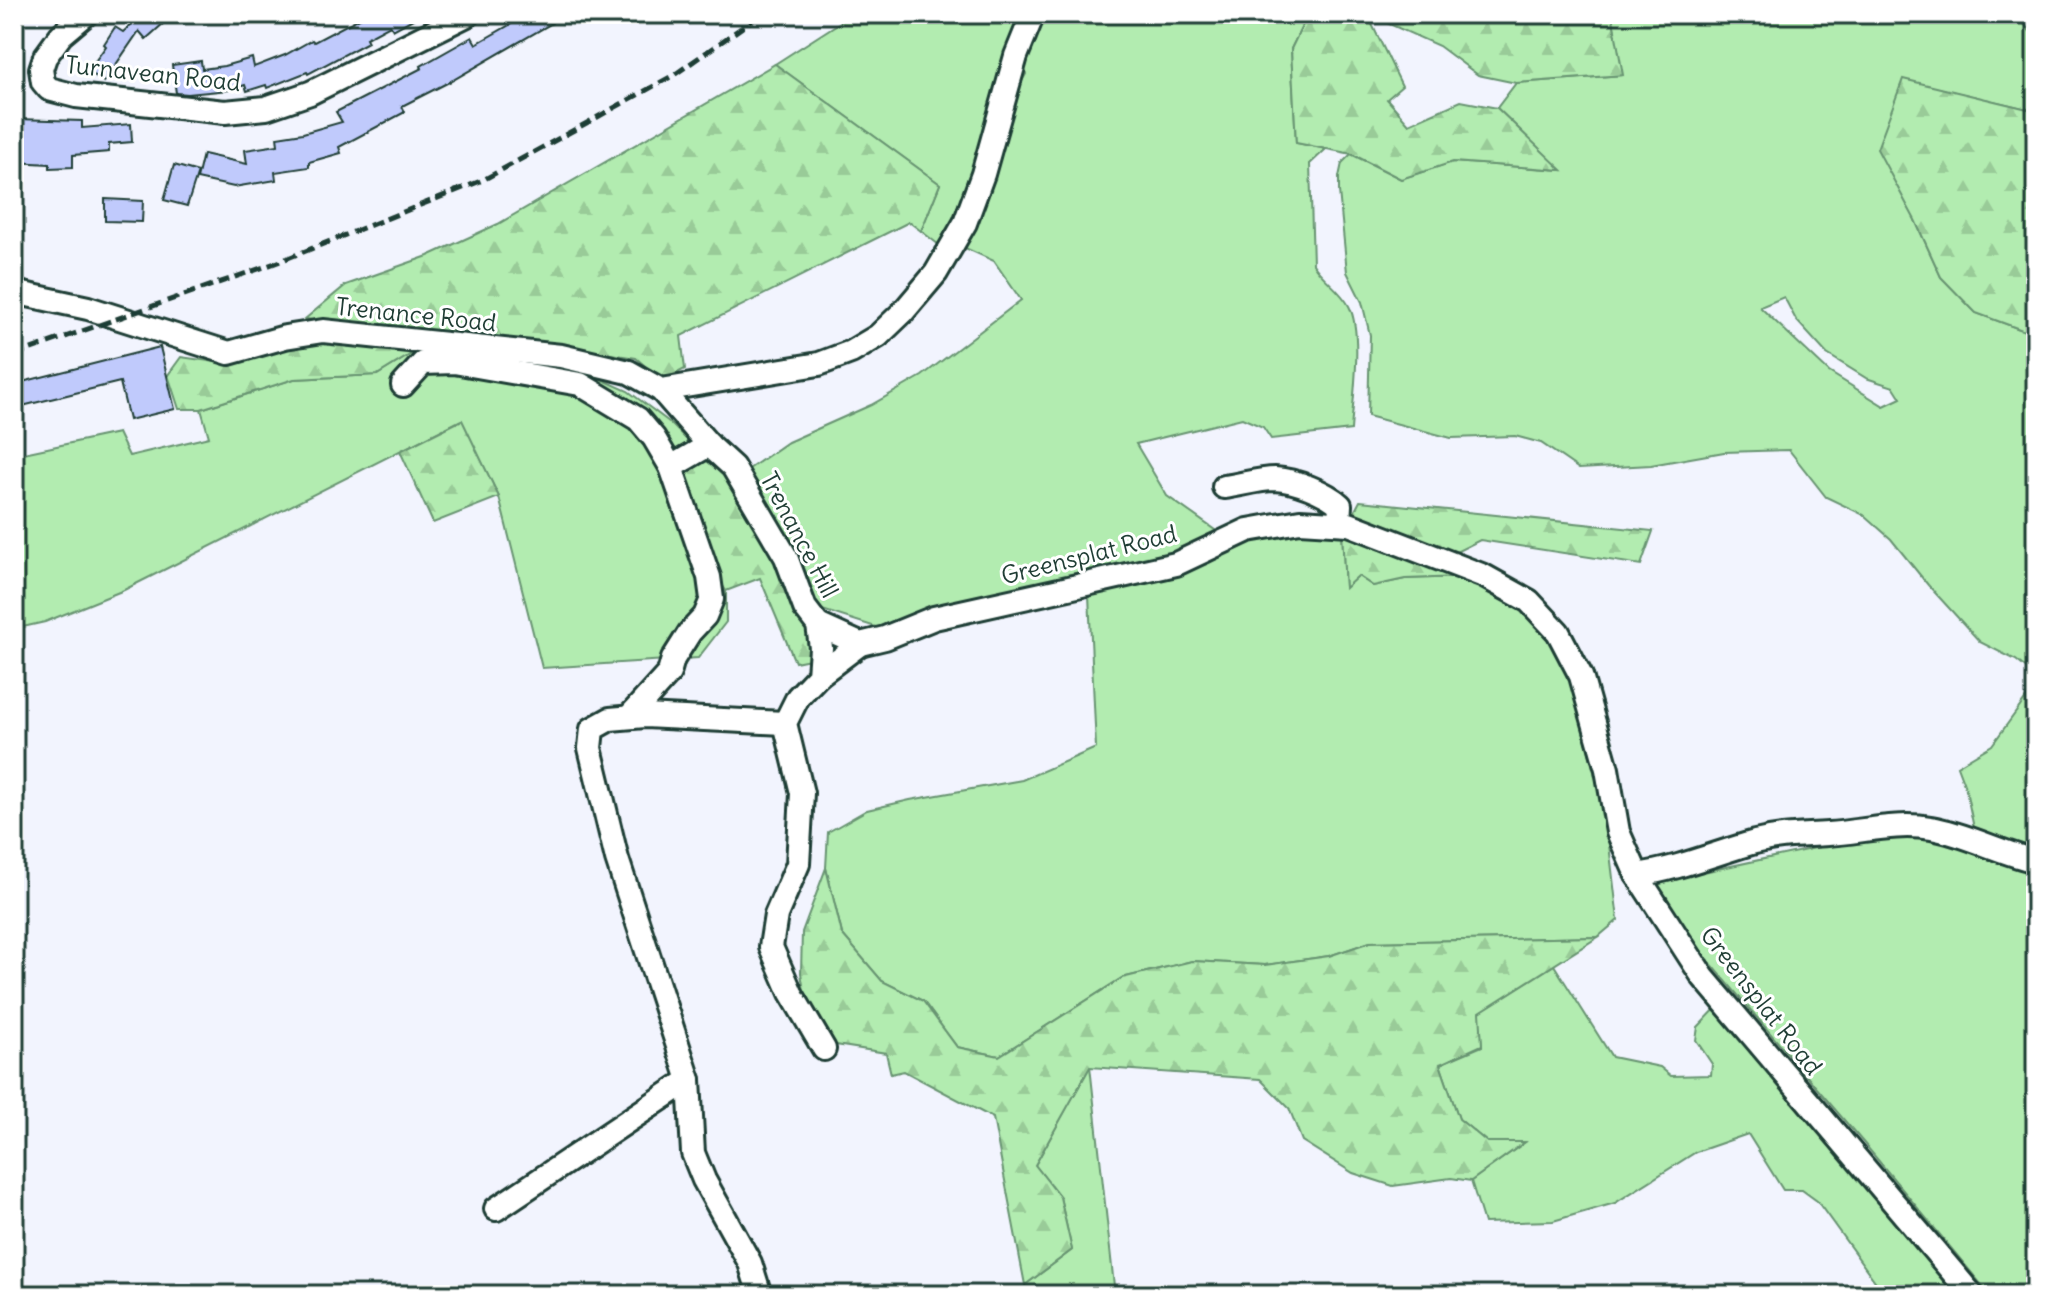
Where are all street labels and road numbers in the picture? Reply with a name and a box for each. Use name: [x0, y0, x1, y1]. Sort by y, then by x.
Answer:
street label: Turnavean Road: [64, 49, 242, 97]
street label: Trenance Road: [334, 291, 498, 337]
street label: Trenance Hill: [754, 466, 846, 603]
street label: Greensplat Road: [998, 518, 1180, 590]
street label: Greensplat Road: [1695, 920, 1829, 1081]

